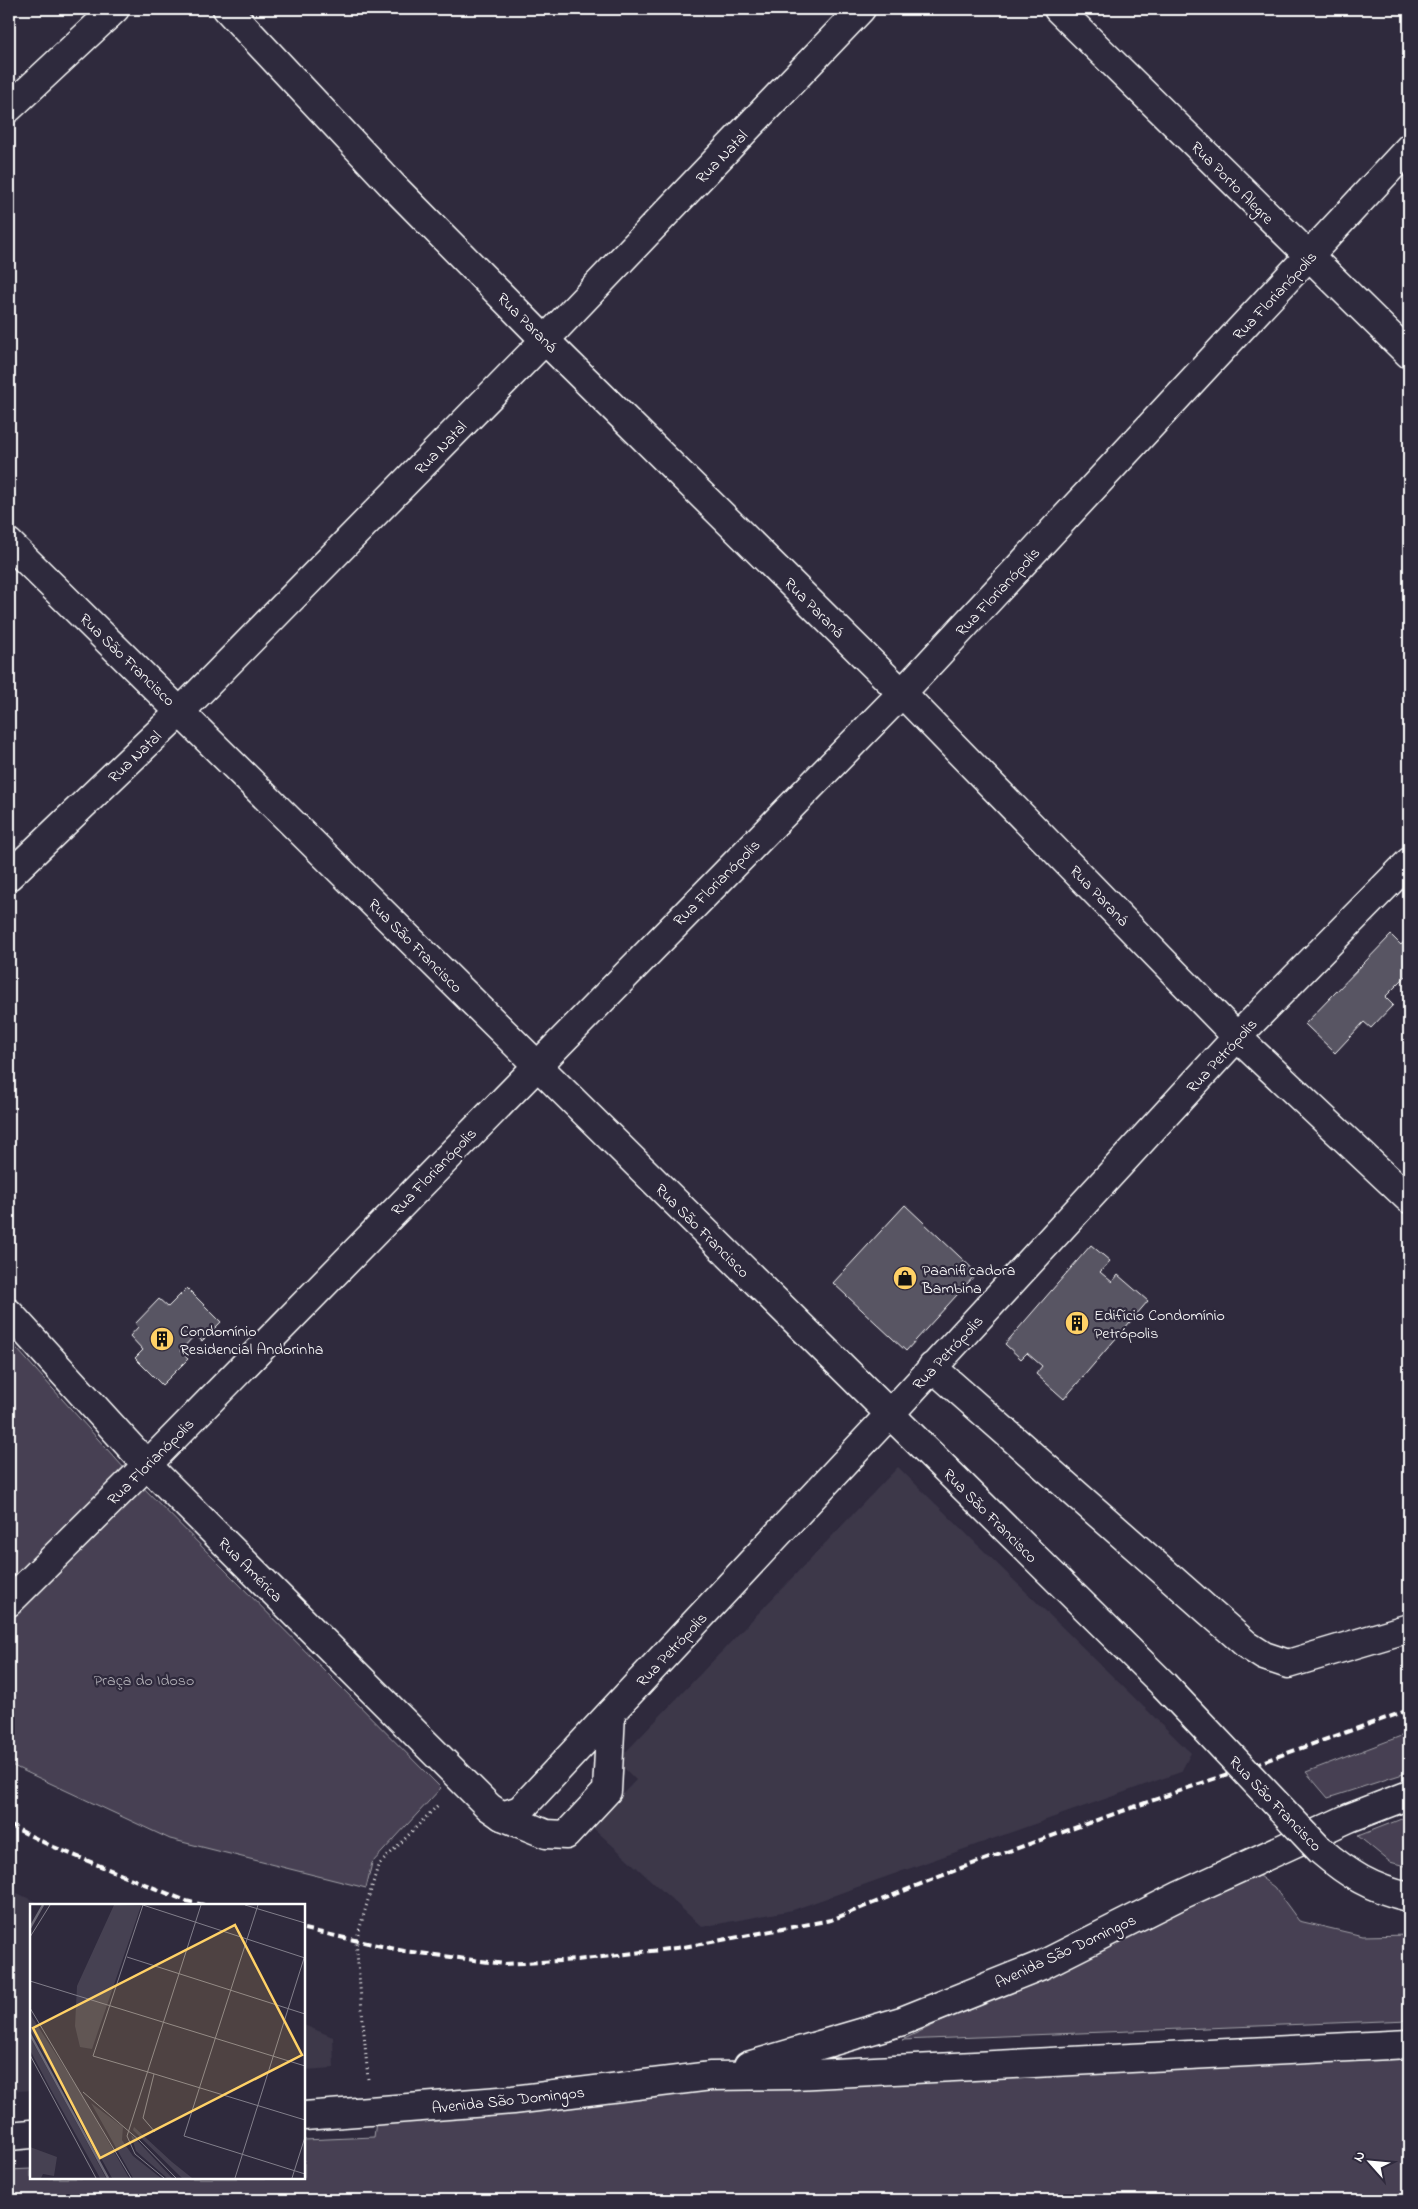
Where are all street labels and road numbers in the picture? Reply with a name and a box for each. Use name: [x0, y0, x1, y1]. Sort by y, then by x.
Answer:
street label: Rua Natal: [691, 125, 754, 190]
street label: Rua Porto Alegre: [1185, 136, 1279, 231]
street label: Rua Florianópolis: [1227, 246, 1323, 347]
street label: Rua Paraná: [491, 288, 562, 359]
street label: Rua Natal: [410, 416, 473, 481]
street label: Rua Florianópolis: [950, 542, 1046, 643]
street label: Rua Paraná: [778, 573, 849, 644]
street label: Rua São Francisco: [73, 608, 180, 713]
street label: Rua Natal: [103, 725, 168, 789]
street label: Rua Florianópolis: [668, 834, 767, 933]
street label: Rua Paraná: [1063, 860, 1134, 932]
street label: Rua São Francisco: [362, 894, 467, 999]
street label: Rua Petrópolis: [1181, 1013, 1264, 1099]
street label: Rua Florianópolis: [386, 1123, 483, 1222]
street label: Rua São Francisco: [649, 1179, 754, 1284]
street label: Rua Petrópolis: [907, 1310, 990, 1396]
street label: Rua Florianópolis: [102, 1413, 201, 1512]
street label: Rua São Francisco: [937, 1464, 1042, 1569]
street label: Rua América: [212, 1532, 288, 1608]
street label: Rua Petrópolis: [631, 1607, 714, 1693]
street label: Rua São Francisco: [1222, 1751, 1327, 1858]
street label: Avenida São Domingos: [991, 1908, 1141, 1995]
street label: Avenida São Domingos: [431, 2081, 586, 2121]

